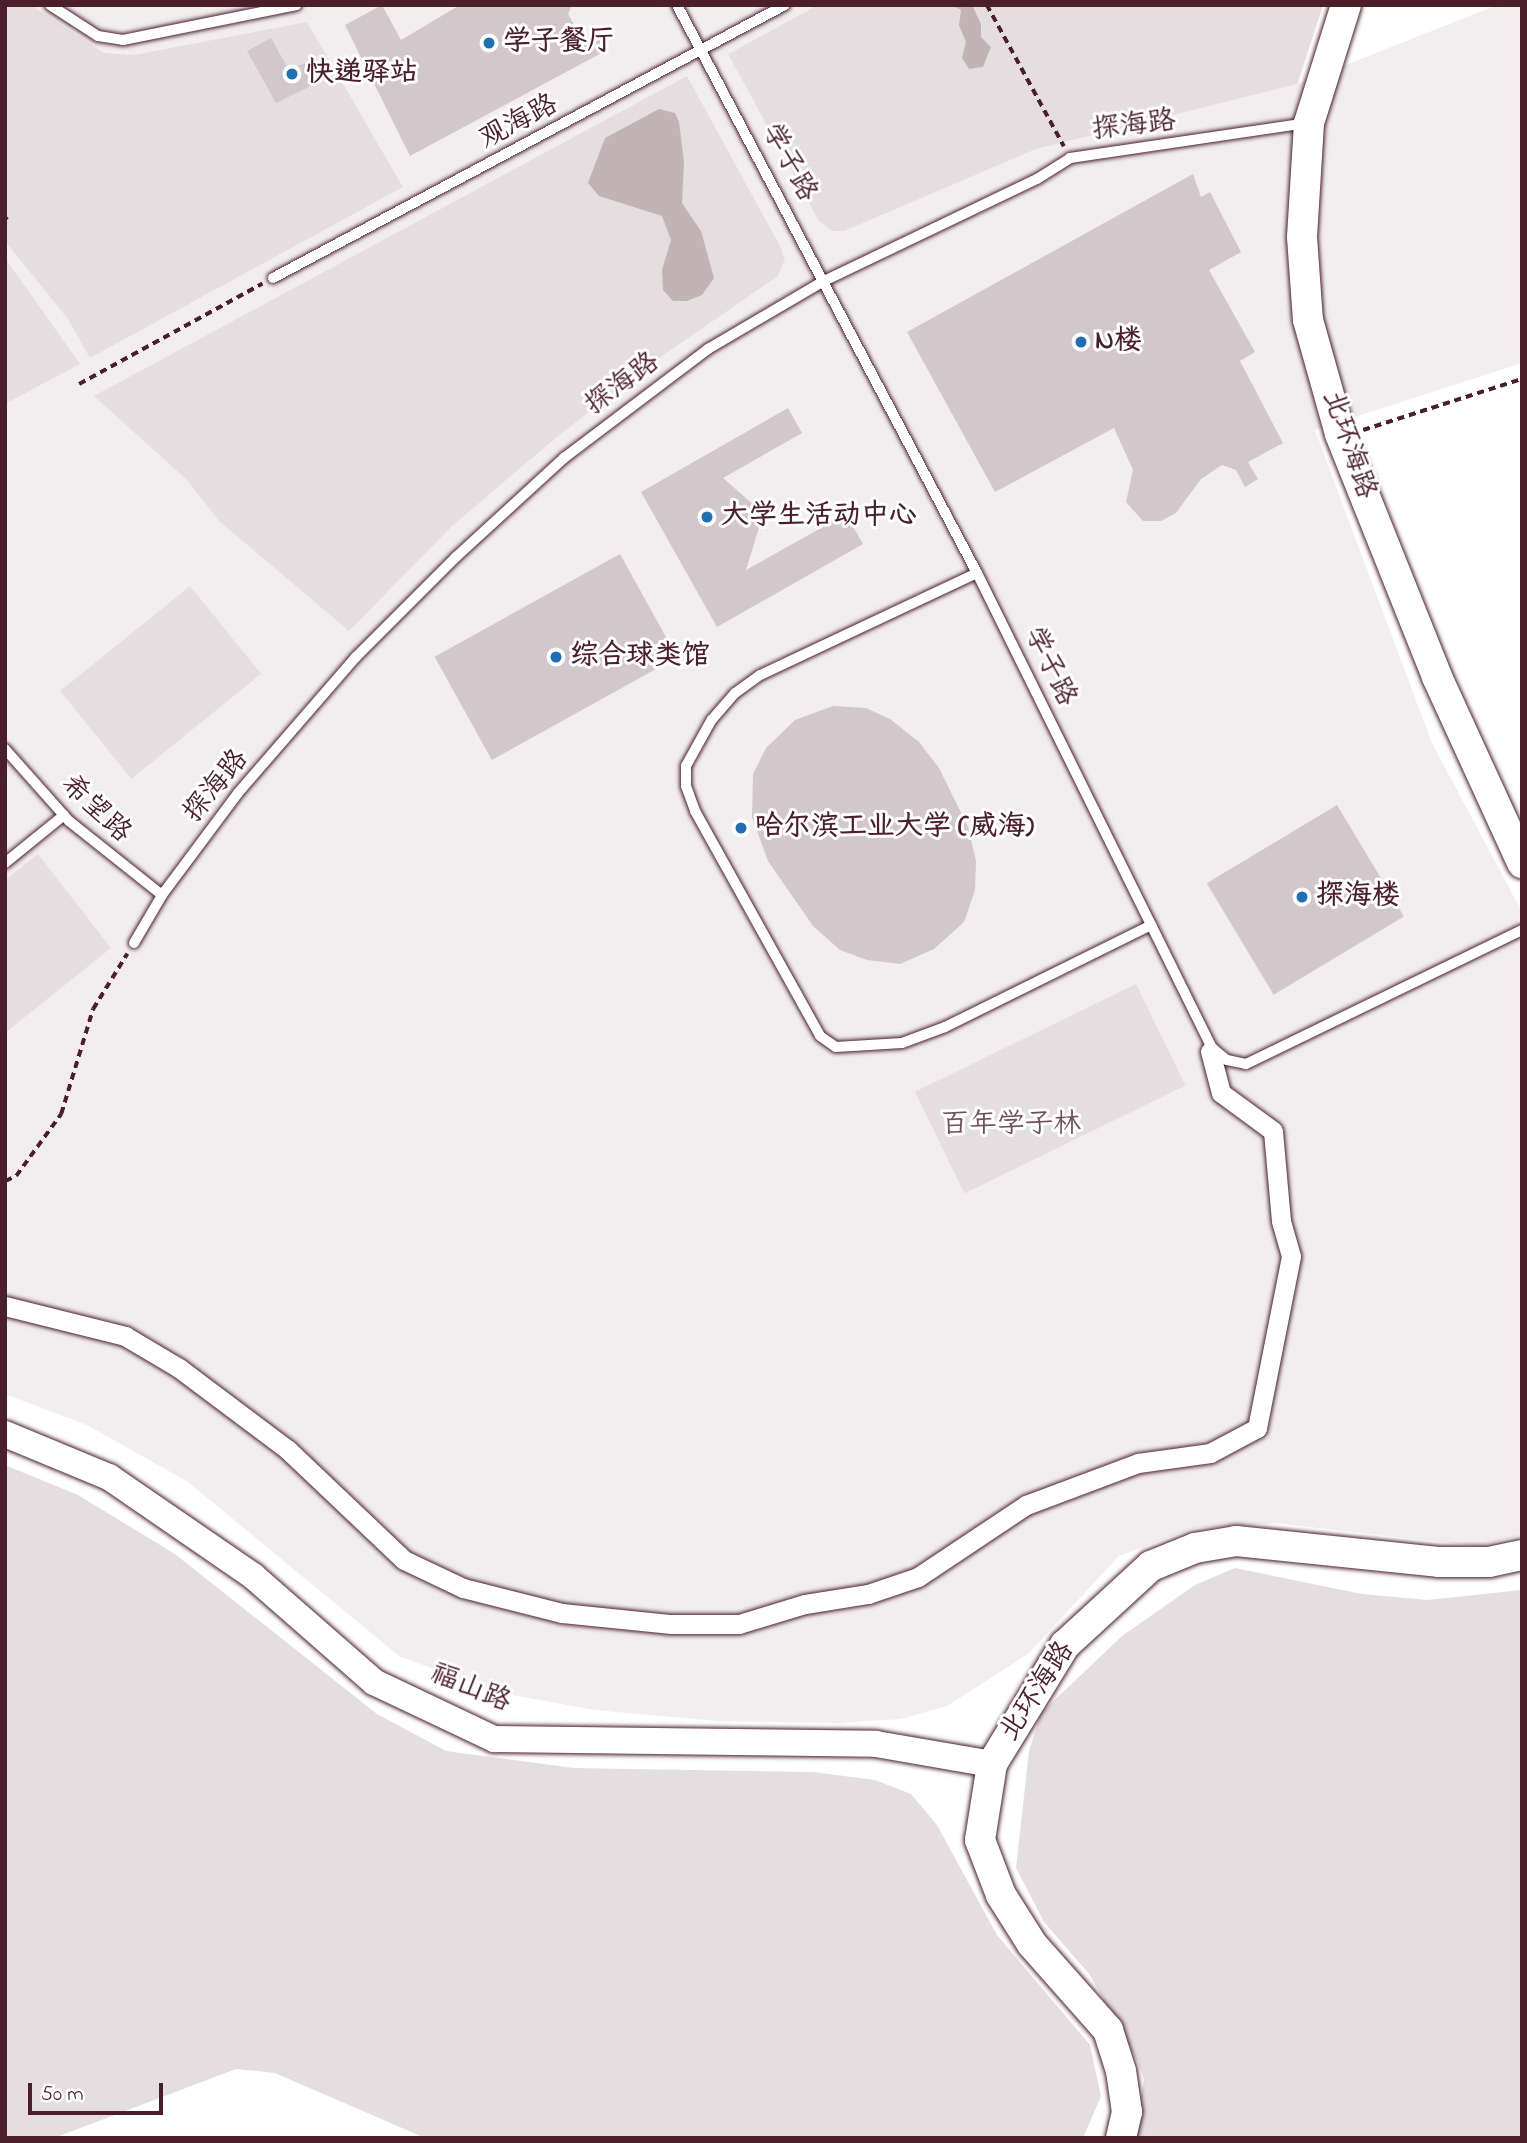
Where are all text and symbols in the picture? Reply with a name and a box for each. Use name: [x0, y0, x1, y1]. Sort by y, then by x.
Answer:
place label: 学子餐厅: [503, 26, 615, 60]
marker: 学子餐厅: [481, 35, 497, 51]
place label: 快递驿站: [306, 57, 418, 91]
marker: 快递驿站: [284, 66, 300, 82]
street label: 观海路: [474, 88, 564, 158]
street label: 探海路: [1090, 105, 1178, 149]
street label: 学子路: [753, 118, 823, 208]
place label: N楼: [1095, 325, 1142, 359]
marker: N楼: [1073, 334, 1089, 350]
street label: 探海路: [579, 346, 667, 424]
street label: 北环海路: [1314, 387, 1382, 503]
place label: 大学生活动中心: [721, 500, 917, 534]
marker: 大学生活动中心: [699, 509, 715, 525]
street label: 学子路: [1015, 622, 1083, 712]
place label: 综合球类馆: [570, 640, 710, 674]
marker: 综合球类馆: [548, 649, 564, 665]
street label: 探海路: [178, 744, 256, 830]
street label: 希望路: [53, 769, 137, 851]
place label: 哈尔滨工业大学 (威海): [755, 811, 1034, 845]
marker: 哈尔滨工业大学 (威海): [733, 820, 749, 836]
place label: 探海楼: [1316, 880, 1400, 914]
marker: 探海楼: [1294, 889, 1310, 905]
park label: 百年学子林: [941, 1109, 1081, 1143]
street label: 北环海路: [993, 1636, 1083, 1748]
street label: 福山路: [425, 1658, 515, 1720]
scale bar: [32, 2070, 166, 2114]
text: 50 m: [41, 2080, 84, 2110]

